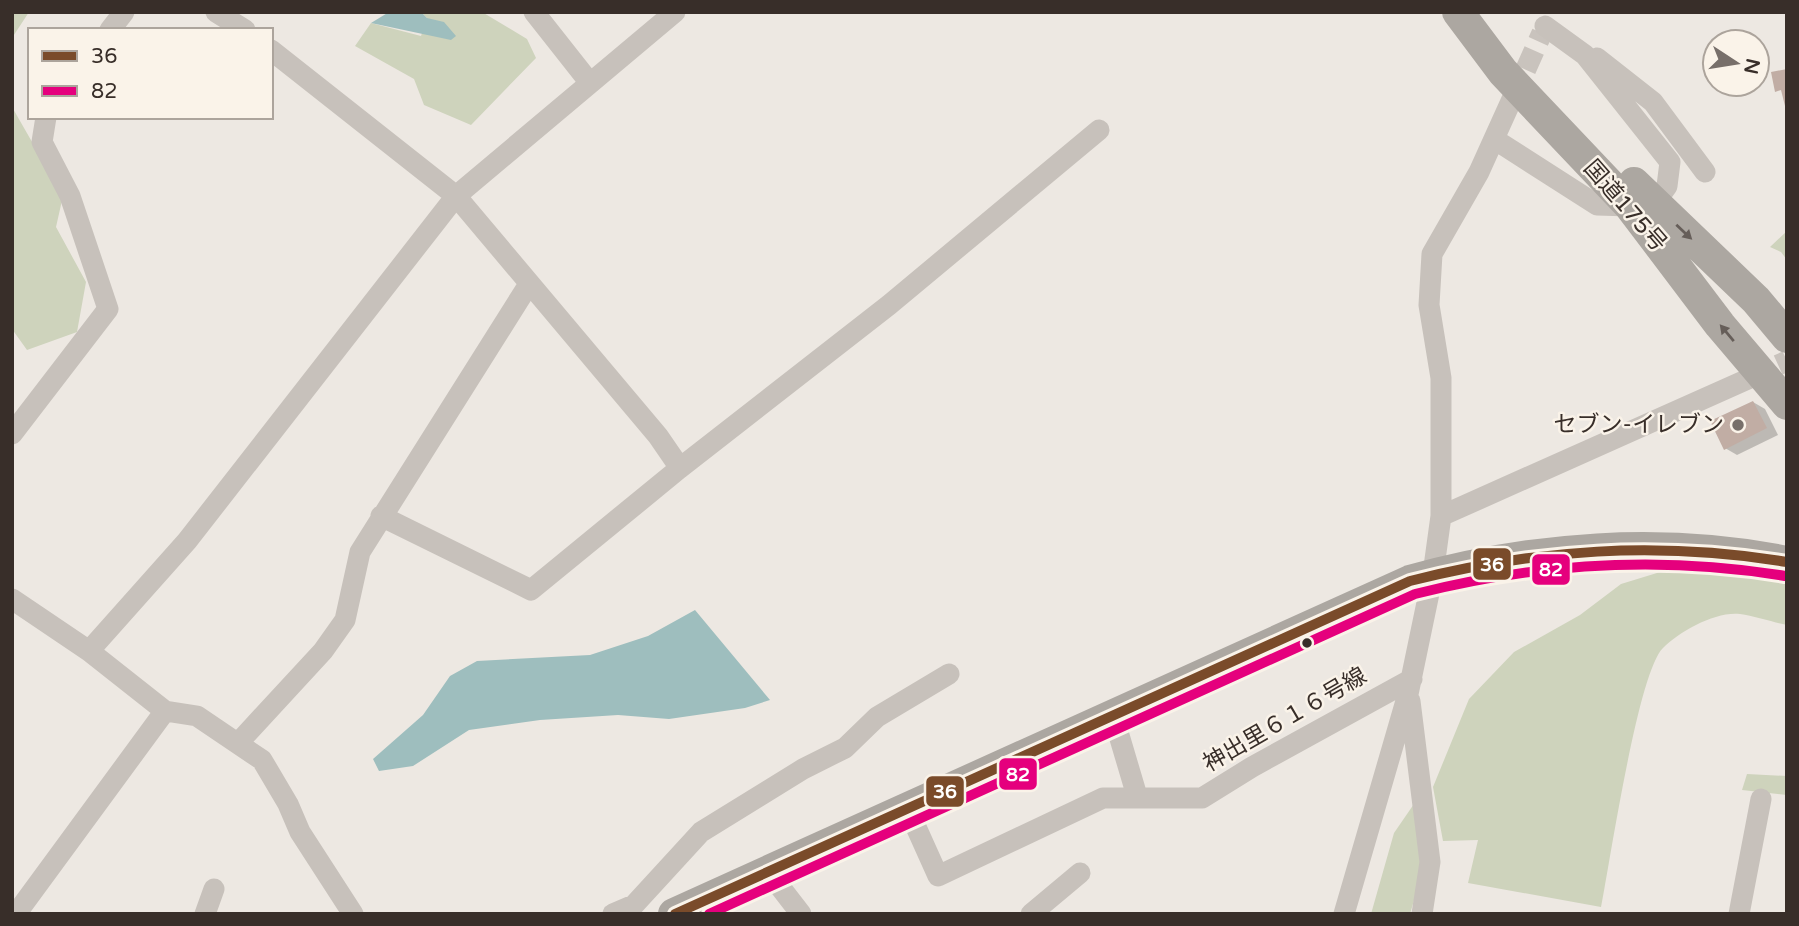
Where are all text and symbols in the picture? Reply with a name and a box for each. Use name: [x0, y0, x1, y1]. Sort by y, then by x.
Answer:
legend: [28, 28, 273, 119]
north arrow: [1701, 28, 1771, 98]
text: 36: [91, 44, 117, 69]
text: N: [1739, 57, 1764, 76]
text: 82: [91, 79, 117, 104]
street label: 国道175号: [1578, 154, 1672, 258]
one-way arrow: [1675, 223, 1692, 239]
one-way arrow: [1720, 324, 1735, 341]
place label: セブン-イレブン: [1554, 411, 1724, 439]
marker: セブン-イレブン: [1730, 417, 1746, 433]
line badge: 36: [1472, 547, 1512, 581]
line badge: 82: [1531, 553, 1571, 586]
text: 36: [1480, 554, 1504, 576]
text: 82: [1539, 559, 1563, 581]
unlabelled marker: [1300, 636, 1314, 650]
street label: 神出里６１６号線: [1198, 662, 1372, 778]
line badge: 82: [998, 757, 1038, 791]
text: 82: [1006, 764, 1030, 786]
line badge: 36: [925, 775, 965, 808]
text: 36: [933, 781, 957, 803]

